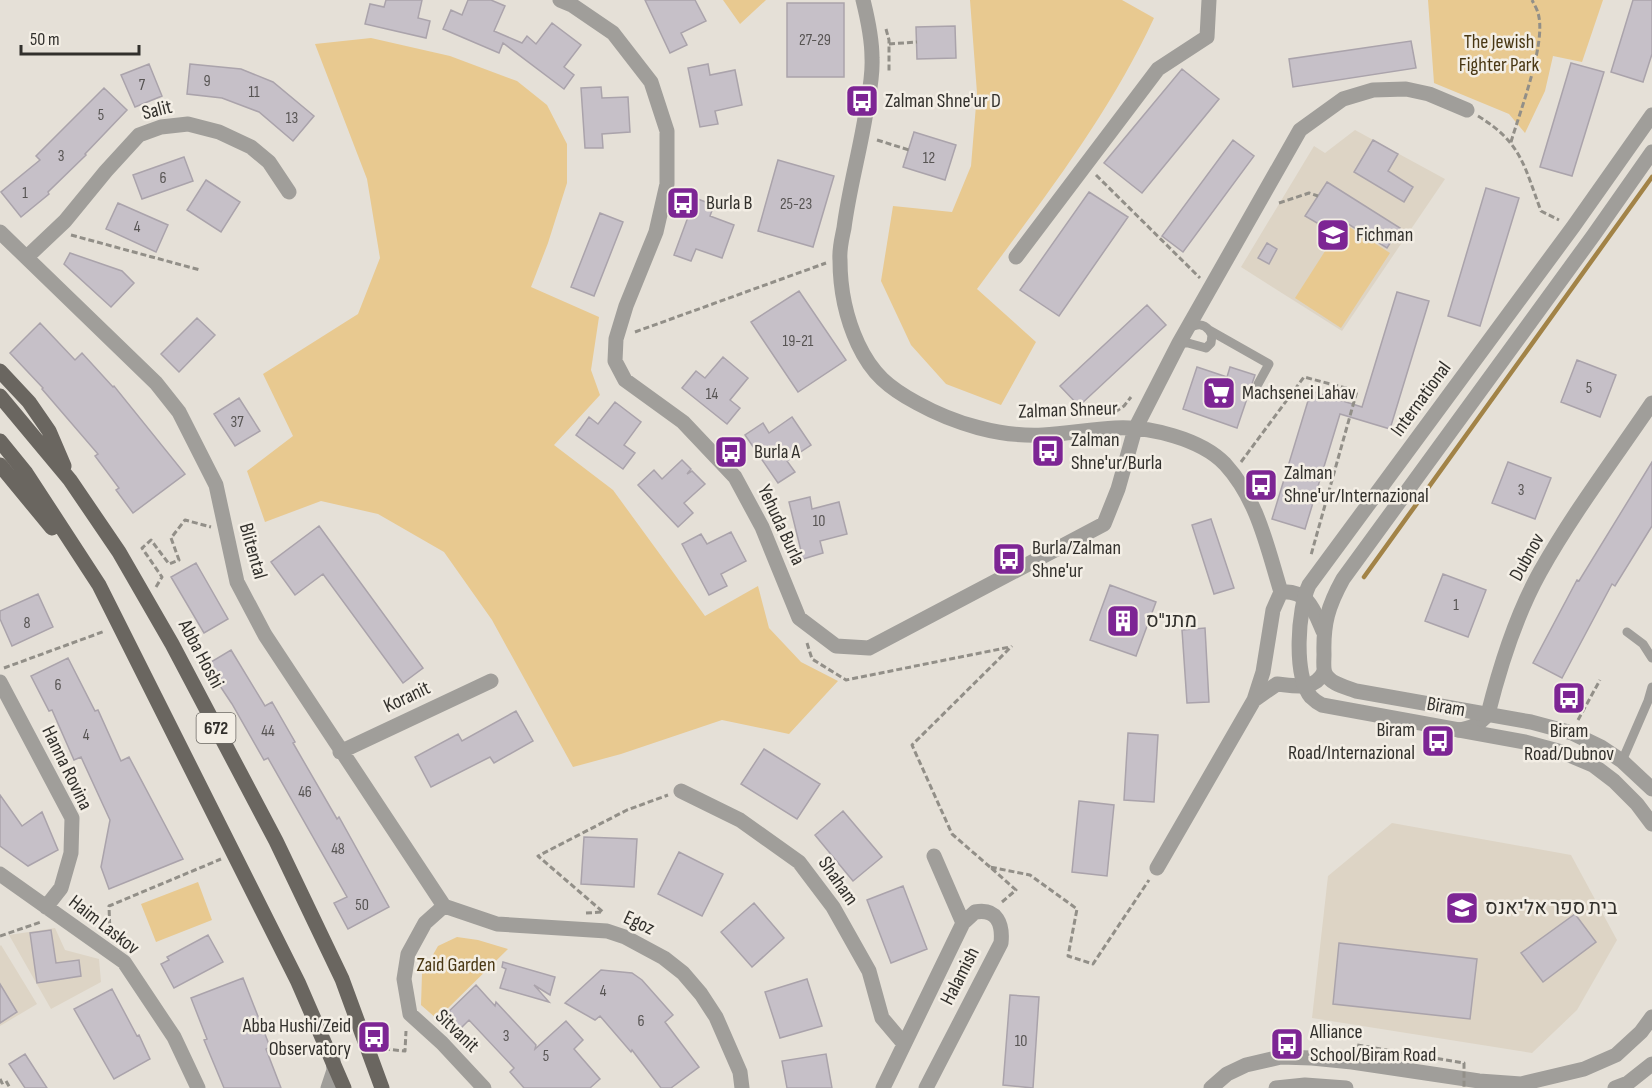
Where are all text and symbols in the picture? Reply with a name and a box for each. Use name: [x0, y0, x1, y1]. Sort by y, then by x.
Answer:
scale bar: [21, 18, 140, 56]
text: 50 m: [30, 29, 60, 50]
park label: The Jewish Fighter Park: [1459, 30, 1540, 77]
house number: 27-29: [799, 31, 831, 50]
house number: 9: [203, 72, 211, 91]
house number: 7: [139, 76, 146, 95]
house number: 11: [248, 83, 260, 102]
bus stop icon: Zalman Shne'ur D: [844, 83, 880, 119]
place label: Zalman Shne'ur D: [885, 89, 1001, 113]
street label: Salit: [139, 95, 175, 125]
house number: 5: [98, 106, 104, 125]
house number: 13: [286, 109, 298, 128]
house number: 3: [58, 147, 64, 166]
house number: 12: [923, 149, 935, 168]
house number: 6: [159, 169, 167, 188]
house number: 1: [22, 184, 28, 203]
bus stop icon: Burla B: [665, 185, 701, 221]
place label: Burla B: [706, 191, 753, 215]
house number: 25-23: [780, 195, 812, 214]
school or university icon: Fichman: [1315, 217, 1351, 253]
house number: 4: [134, 218, 141, 237]
place label: Fichman: [1356, 223, 1413, 247]
house number: 19-21: [783, 332, 814, 351]
street label: International: [1386, 357, 1456, 441]
supermarket icon: Machsenei Lahav: [1201, 375, 1237, 411]
house number: 5: [1586, 379, 1592, 398]
place label: Machsenei Lahav: [1242, 381, 1356, 405]
house number: 14: [706, 385, 718, 404]
street label: Zalman Shneur: [1018, 396, 1118, 424]
house number: 37: [230, 413, 244, 432]
place label: Zalman Shne'ur/Burla: [1071, 428, 1162, 475]
bus stop icon: Zalman Shne'ur/Burla: [1030, 433, 1066, 469]
bus stop icon: Burla A: [713, 434, 749, 470]
place label: Burla A: [754, 440, 801, 464]
place label: Zalman Shne'ur/Internazional: [1284, 461, 1429, 508]
bus stop icon: Zalman Shne'ur/Internazional: [1243, 467, 1279, 503]
street label: Yehuda Burla: [752, 481, 810, 569]
house number: 3: [1518, 481, 1524, 500]
house number: 10: [813, 512, 825, 531]
street label: Blitental: [234, 520, 272, 582]
street label: Dubnov: [1504, 529, 1550, 585]
place label: Burla/Zalman Shne'ur: [1032, 536, 1121, 583]
bus stop icon: Burla/Zalman Shne'ur: [991, 541, 1027, 577]
house number: 1: [1453, 596, 1459, 615]
building icon: מתנ"ס: [1105, 603, 1141, 639]
place label: מתנ"ס: [1146, 609, 1197, 633]
house number: 8: [23, 614, 31, 633]
street label: Abba Hoshi: [173, 615, 229, 692]
house number: 6: [54, 676, 62, 695]
street label: Koranit: [380, 676, 434, 718]
bus stop icon: Biram Road/Dubnov: [1551, 680, 1587, 716]
street label: Biram: [1425, 692, 1467, 722]
road number: 672: [196, 713, 236, 743]
place label: Biram Road/Internazional: [1288, 718, 1415, 765]
place label: Biram Road/Dubnov: [1524, 719, 1614, 766]
street label: Hanna Rovina: [36, 722, 98, 814]
house number: 44: [261, 722, 275, 741]
bus stop icon: Biram Road/Internazional: [1420, 723, 1456, 759]
house number: 4: [83, 726, 90, 745]
house number: 46: [298, 783, 312, 802]
house number: 48: [331, 840, 345, 859]
street label: Shaham: [813, 852, 863, 910]
street label: Haim Laskov: [64, 890, 144, 960]
school or university icon: בית ספר אליאנס: [1444, 890, 1480, 926]
house number: 50: [355, 896, 369, 915]
place label: בית ספר אליאנס: [1485, 896, 1618, 920]
street label: Egoz: [620, 905, 658, 941]
street label: Halamish: [935, 943, 985, 1009]
park label: Zaid Garden: [417, 953, 495, 977]
house number: 4: [600, 982, 607, 1001]
street label: Sitvanit: [430, 1004, 484, 1058]
house number: 6: [637, 1012, 645, 1031]
place label: Abba Hushi/Zeid Observatory: [242, 1014, 351, 1061]
bus stop icon: Abba Hushi/Zeid Observatory: [356, 1019, 392, 1055]
place label: Alliance School/Biram Road: [1309, 1020, 1436, 1067]
bus stop icon: Alliance School/Biram Road: [1269, 1026, 1305, 1062]
house number: 3: [503, 1027, 509, 1046]
house number: 10: [1015, 1032, 1027, 1051]
house number: 5: [543, 1047, 549, 1066]

